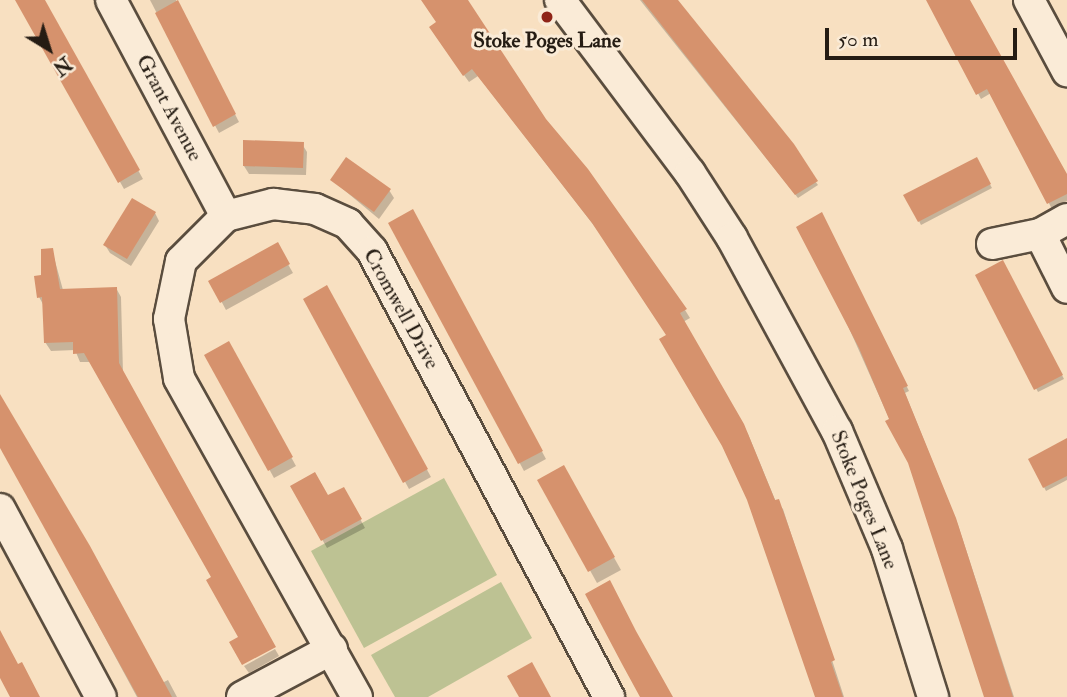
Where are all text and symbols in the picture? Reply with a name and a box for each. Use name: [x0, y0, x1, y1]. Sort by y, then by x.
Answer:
marker: Stoke Poges Lane: [539, 9, 555, 25]
north arrow: [14, 14, 84, 84]
scale bar: [829, 14, 1021, 58]
text: 50 m: [838, 26, 879, 53]
place label: Stoke Poges Lane: [473, 28, 621, 54]
text: N: [48, 51, 76, 80]
street label: Grant Avenue: [130, 51, 208, 165]
street label: Cromwell Drive: [358, 244, 444, 374]
street label: Stoke Poges Lane: [825, 427, 903, 573]

